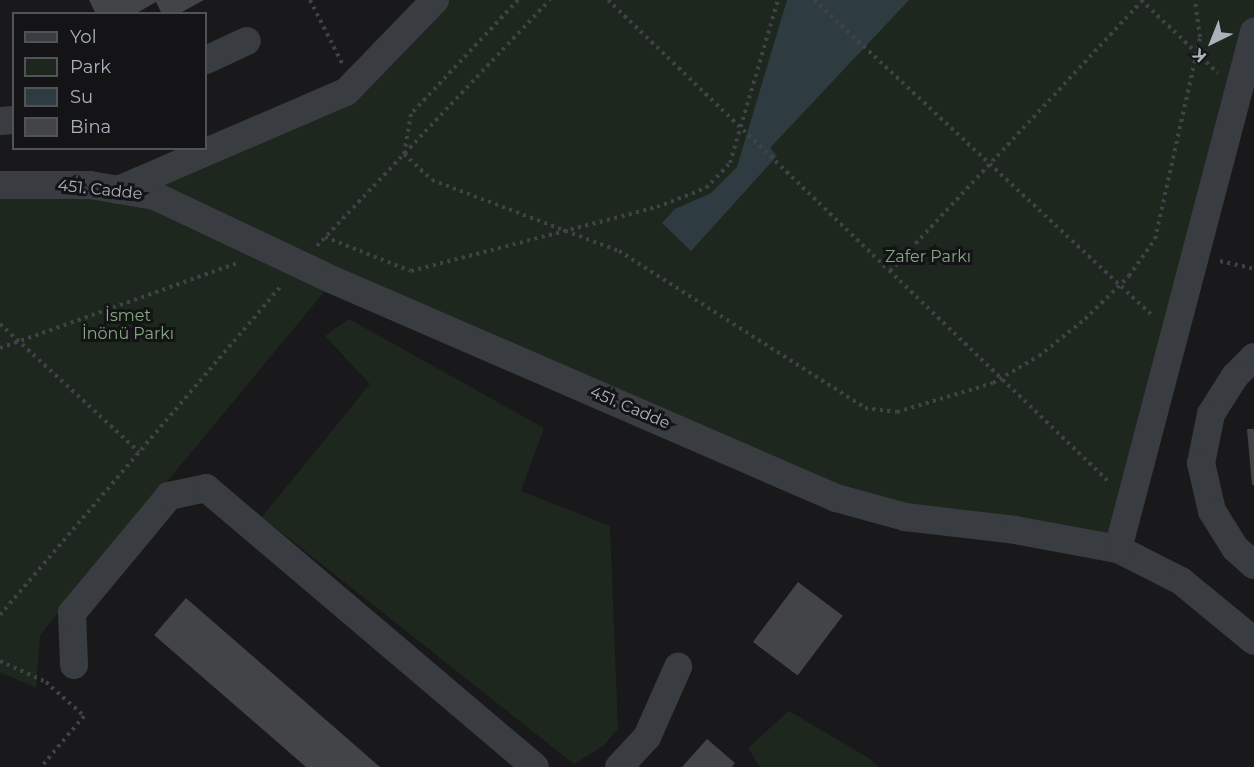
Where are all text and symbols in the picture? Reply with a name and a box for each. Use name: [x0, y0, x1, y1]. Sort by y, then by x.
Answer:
legend: [12, 12, 207, 150]
north arrow: [1182, 12, 1242, 72]
text: Yol: [70, 26, 96, 48]
text: K: [1189, 45, 1210, 67]
text: Park: [70, 56, 111, 78]
text: Su: [70, 86, 93, 108]
text: Bina: [70, 116, 111, 138]
street label: 451. Cadde: [57, 176, 143, 204]
park label: Zafer Parkı: [885, 247, 971, 267]
park label: İsmet İnönü Parkı: [82, 306, 174, 344]
street label: 451. Cadde: [587, 383, 673, 433]

